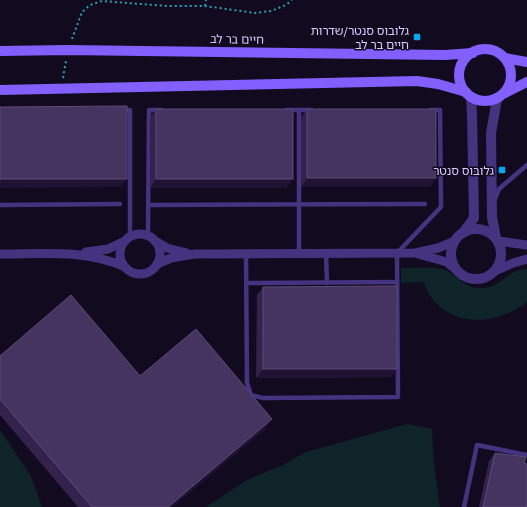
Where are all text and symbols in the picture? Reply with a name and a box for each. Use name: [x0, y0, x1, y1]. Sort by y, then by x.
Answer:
place label: גלובוס סנטר/שדרות חיים בר לב: [311, 23, 410, 52]
street label: חיים בר לב: [210, 31, 264, 47]
marker: גלובוס סנטר/שדרות חיים בר לב: [412, 32, 422, 42]
place label: גלובוס סנטר: [433, 163, 495, 178]
marker: גלובוס סנטר: [497, 165, 507, 175]

